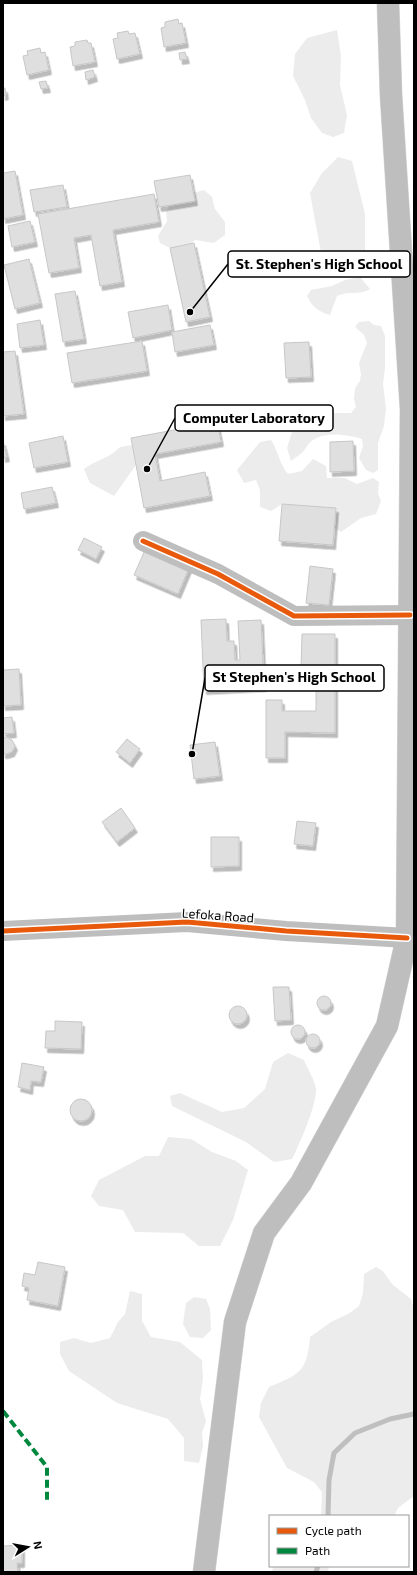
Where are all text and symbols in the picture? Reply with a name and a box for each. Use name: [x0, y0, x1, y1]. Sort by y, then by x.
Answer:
callout: St. Stephen's High School: [228, 251, 410, 277]
text: St. Stephen's High School: [236, 255, 403, 272]
callout: Computer Laboratory: [175, 405, 333, 431]
text: Computer Laboratory: [183, 409, 325, 426]
callout: St Stephen's High School: [205, 665, 384, 691]
text: St Stephen's High School: [212, 668, 376, 685]
street label: Lefoka Road: [181, 904, 255, 926]
legend: [269, 1515, 409, 1567]
text: Cycle path: [305, 1523, 362, 1537]
north arrow: [8, 1527, 48, 1567]
text: N: [31, 1540, 45, 1550]
text: Path: [305, 1543, 330, 1557]

